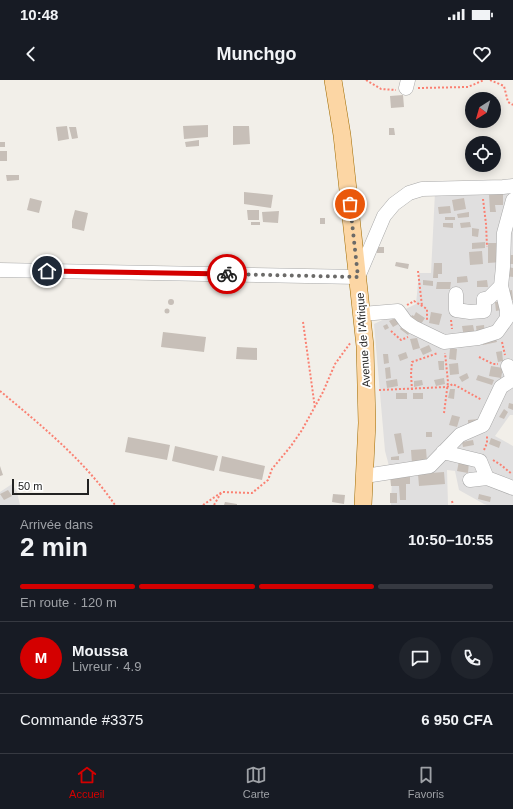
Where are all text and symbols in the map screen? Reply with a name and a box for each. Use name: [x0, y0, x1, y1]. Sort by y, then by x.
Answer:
text: 10:48: [20, 6, 58, 23]
icon: back: [20, 43, 42, 65]
icon: heart: [471, 43, 493, 65]
text: Munchgo: [217, 44, 296, 64]
north arrow: [465, 92, 501, 128]
map controls: [465, 92, 501, 172]
button: locate: [465, 136, 501, 172]
pin: [333, 187, 367, 221]
icon: bag: [339, 193, 361, 215]
pin: [30, 254, 64, 288]
courier: [207, 254, 247, 294]
icon: home: [36, 260, 58, 282]
icon: bike: [216, 263, 238, 285]
street label: Avenue de l'Afrique: [354, 292, 372, 388]
scale bar: [12, 477, 89, 496]
text: 50 m: [18, 480, 42, 492]
text: Arrivée dans: [20, 517, 93, 532]
text: 10:50–10:55: [408, 531, 493, 548]
text: 2 min: [20, 532, 88, 562]
text: En route · 120 m: [20, 595, 117, 610]
button: chat: [399, 637, 441, 679]
button: phone: [451, 637, 493, 679]
text: Moussa: [72, 642, 128, 659]
text: M: [35, 649, 47, 666]
text: Livreur · 4.9: [72, 659, 141, 674]
text: Commande #3375: [20, 711, 143, 728]
text: 6 950 CFA: [421, 711, 493, 728]
tab: Accueil: [69, 764, 105, 800]
tab: Carte: [243, 764, 270, 800]
tab: Favoris: [408, 764, 444, 800]

